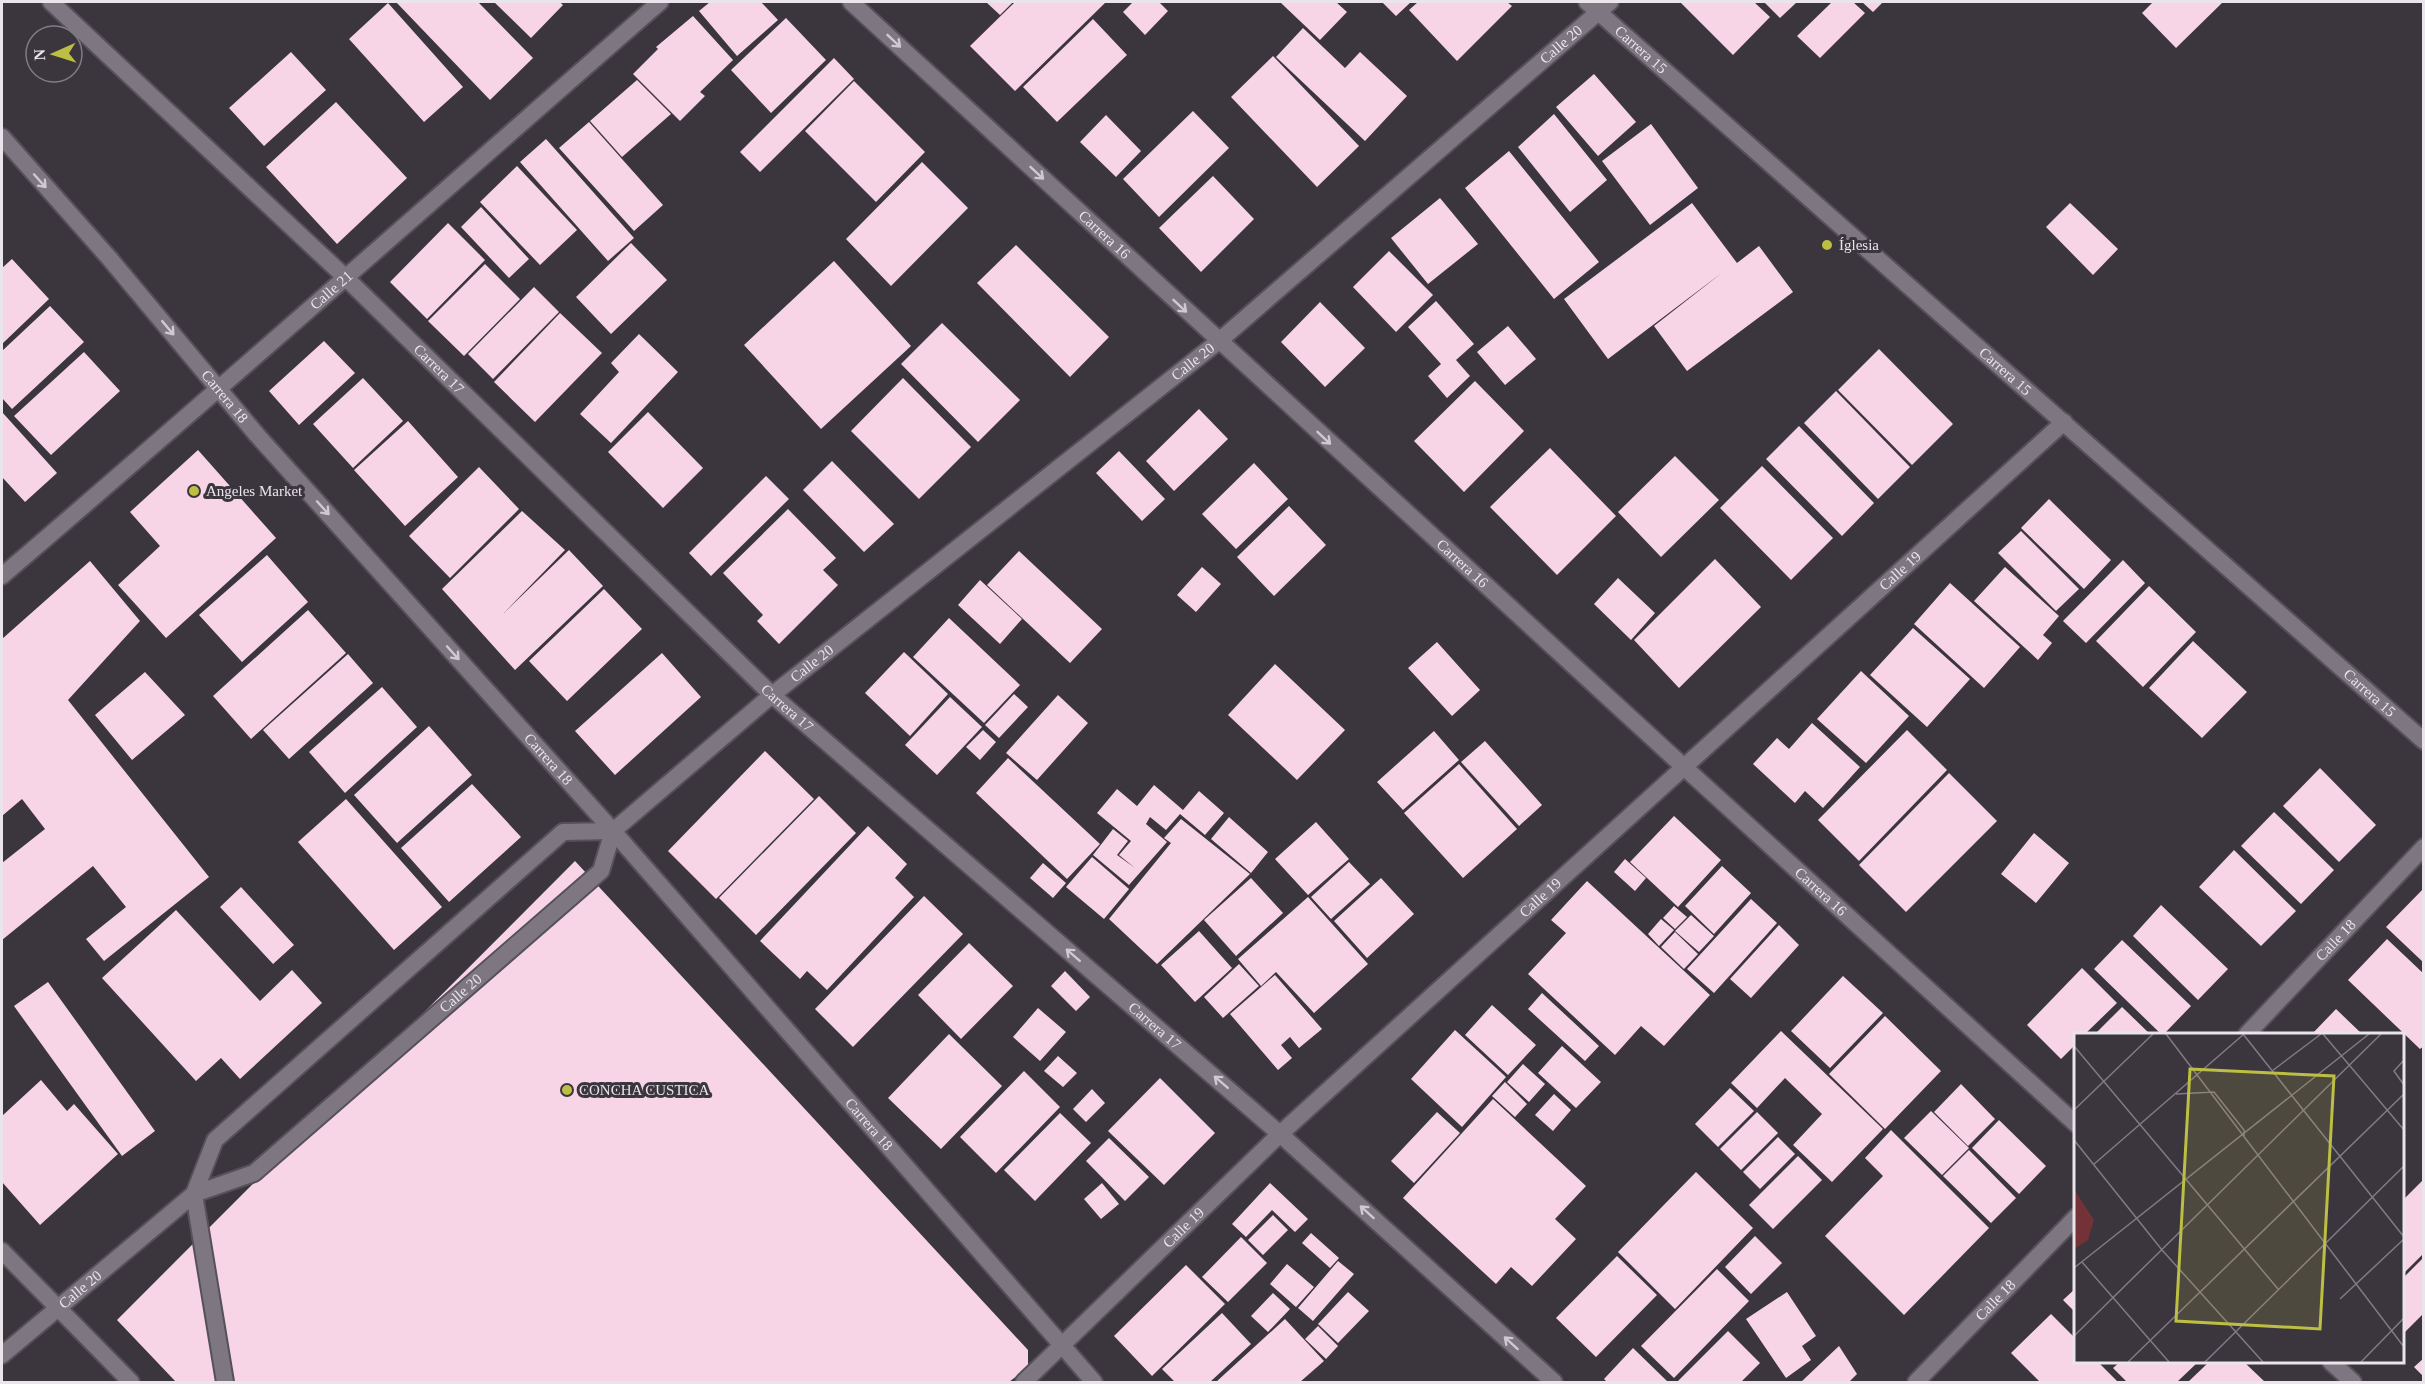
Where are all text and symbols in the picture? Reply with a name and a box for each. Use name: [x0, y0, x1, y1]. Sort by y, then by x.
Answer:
street label: Calle 20: [1537, 22, 1585, 67]
street label: Carrera 15: [1612, 23, 1670, 77]
north arrow: [24, 24, 84, 84]
one-way arrow: [886, 34, 901, 48]
text: N: [31, 48, 48, 61]
one-way arrow: [1029, 166, 1044, 180]
one-way arrow: [33, 173, 47, 188]
street label: Carrera 16: [1075, 207, 1134, 262]
place label: Íglesia: [1839, 237, 1879, 253]
marker: Íglesia: [1820, 238, 1834, 252]
street label: Calle 21: [307, 268, 356, 313]
one-way arrow: [1173, 299, 1188, 313]
one-way arrow: [161, 320, 175, 335]
street label: Calle 20: [1168, 340, 1218, 384]
street label: Carrera 17: [411, 341, 468, 397]
street label: Carrera 15: [1976, 344, 2034, 398]
street label: Carrera 18: [198, 367, 251, 426]
one-way arrow: [1316, 431, 1331, 445]
place label: Angeles Market: [206, 483, 303, 499]
marker: Angeles Market: [187, 484, 201, 498]
one-way arrow: [316, 500, 330, 515]
street label: Carrera 16: [1433, 536, 1492, 591]
street label: Calle 19: [1876, 548, 1924, 594]
street label: Calle 20: [787, 641, 837, 685]
one-way arrow: [446, 645, 460, 660]
street label: Carrera 15: [2340, 666, 2399, 720]
street label: Carrera 17: [758, 681, 817, 735]
street label: Carrera 18: [521, 730, 576, 788]
street label: Carrera 16: [1792, 864, 1850, 919]
street label: Calle 19: [1516, 875, 1564, 921]
street label: Calle 18: [2313, 916, 2359, 964]
one-way arrow: [1066, 948, 1081, 962]
street label: Calle 20: [436, 971, 485, 1016]
street label: Carrera 17: [1125, 999, 1185, 1053]
inset map: [2074, 1033, 2404, 1363]
one-way arrow: [1213, 1076, 1229, 1089]
place label: CONCHA CUSTICA: [579, 1082, 710, 1098]
marker: CONCHA CUSTICA: [560, 1083, 574, 1097]
street label: Carrera 18: [842, 1095, 896, 1154]
street label: Calle 19: [1160, 1204, 1207, 1251]
one-way arrow: [1359, 1205, 1374, 1219]
street label: Calle 20: [56, 1267, 105, 1312]
street label: Calle 18: [1972, 1276, 2019, 1324]
one-way arrow: [1504, 1336, 1519, 1350]

